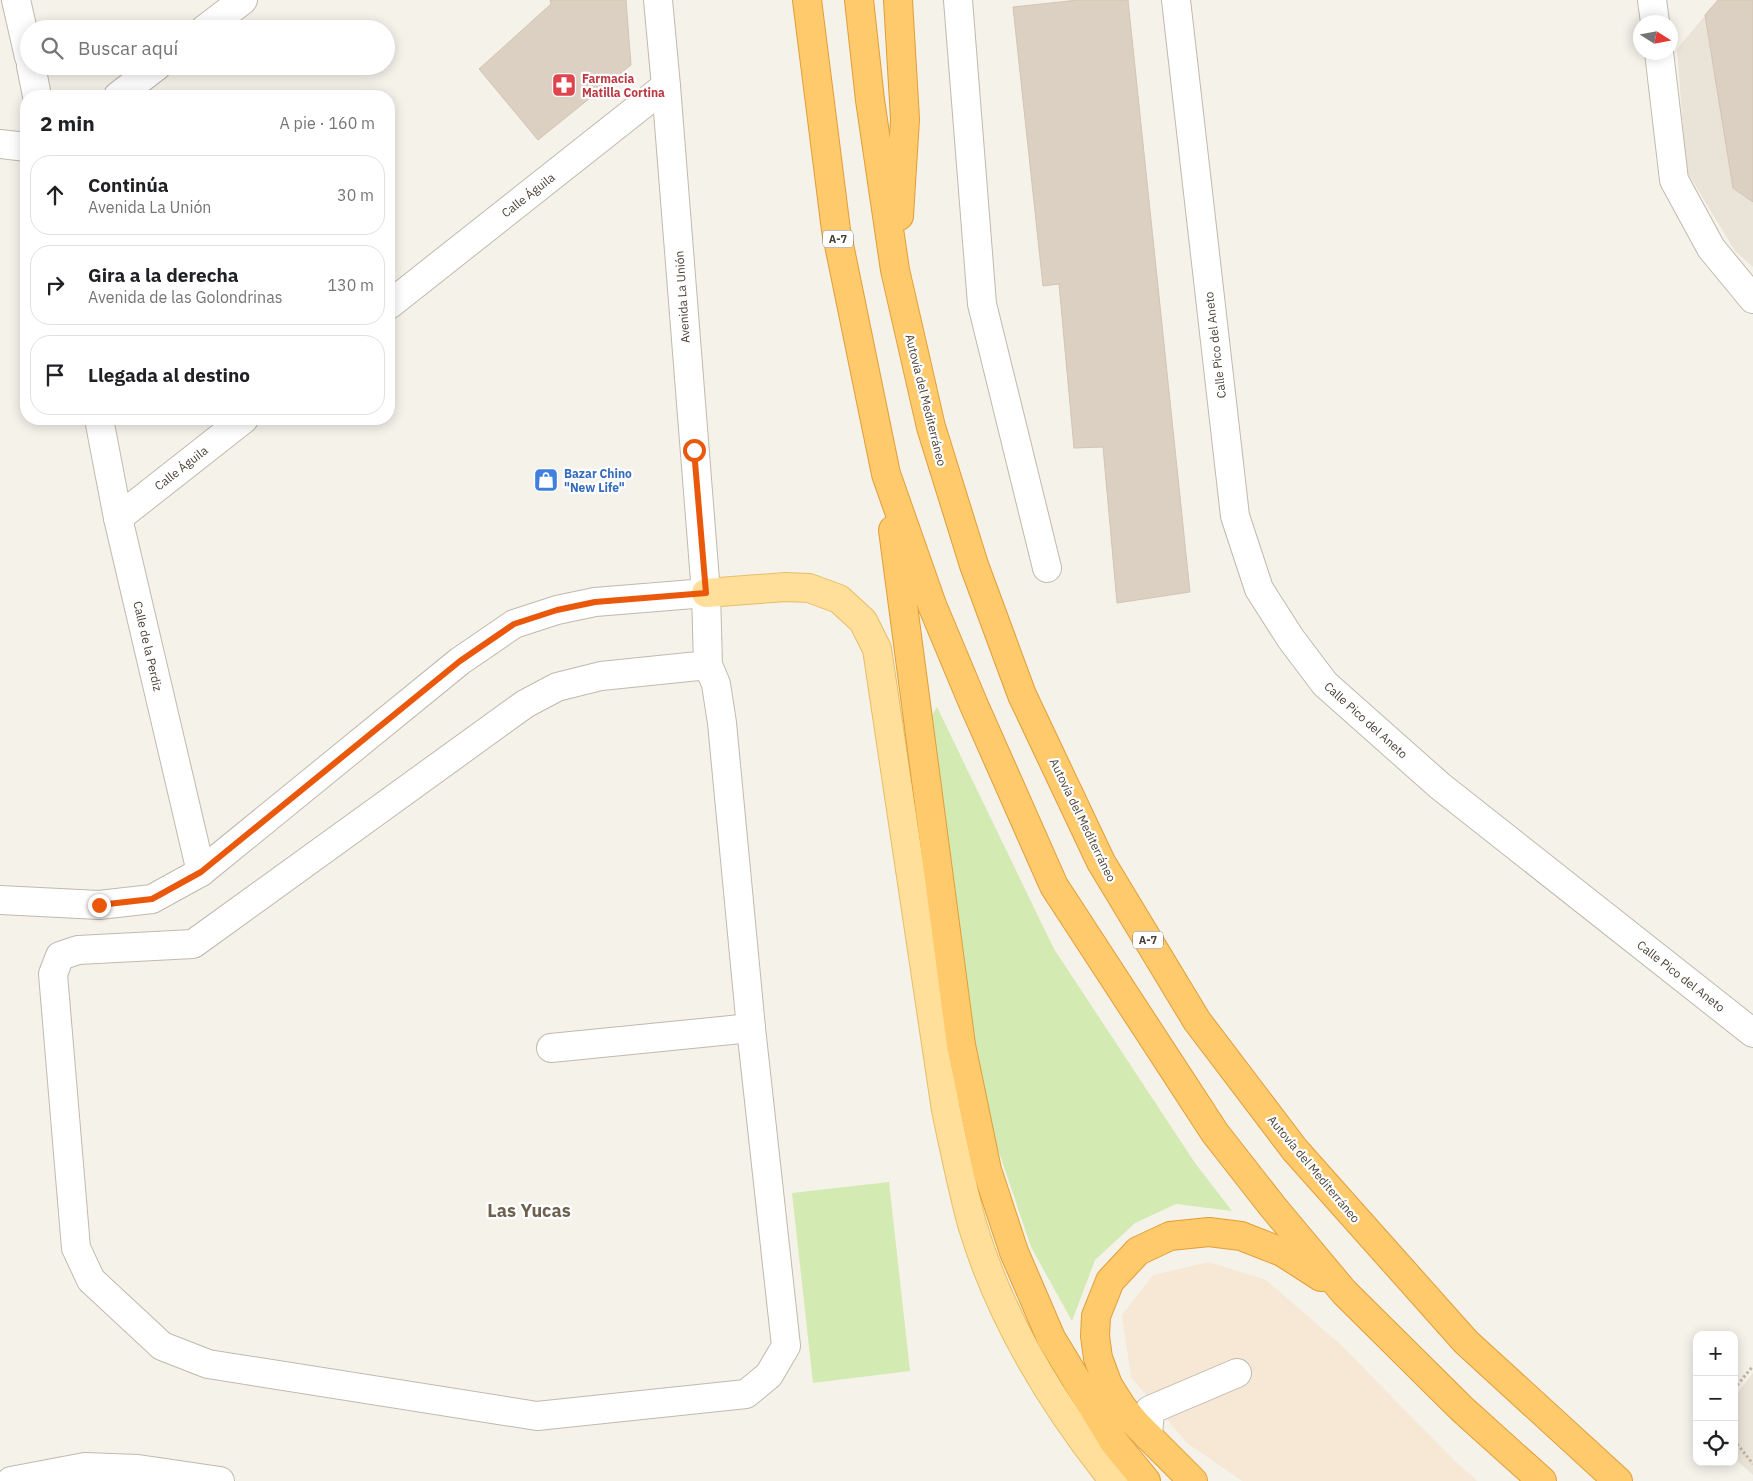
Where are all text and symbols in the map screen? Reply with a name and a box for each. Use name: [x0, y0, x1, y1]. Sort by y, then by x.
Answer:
north arrow: [1633, 15, 1678, 60]
search box: [20, 20, 395, 75]
icon: search: [38, 34, 66, 62]
text: Buscar aquí: [78, 36, 178, 60]
place label: Farmacia Matilla Cortina: [582, 71, 665, 100]
pharmacy icon: Farmacia Matilla Cortina: [551, 72, 577, 98]
text: 2 min: [40, 109, 95, 137]
text: A pie · 160 m: [280, 113, 375, 133]
street label: Calle Águila: [498, 169, 558, 220]
text: Continúa: [88, 173, 169, 197]
icon: ahead: [41, 181, 69, 209]
text: 30 m: [337, 185, 374, 205]
text: Avenida La Unión: [88, 197, 211, 217]
road number: A-7: [823, 230, 853, 248]
street label: Avenida La Unión: [671, 250, 693, 344]
text: Gira a la derecha: [88, 263, 239, 287]
icon: right: [41, 271, 69, 299]
text: 130 m: [327, 275, 374, 295]
text: Avenida de las Golondrinas: [88, 287, 283, 307]
street label: Calle Pico del Aneto: [1201, 291, 1229, 399]
street label: Autovía del Mediterráneo: [902, 332, 950, 468]
icon: arrive: [41, 361, 69, 389]
text: Llegada al destino: [88, 363, 250, 387]
route start: [683, 439, 706, 462]
street label: Calle Águila: [151, 442, 211, 493]
place label: Bazar Chino "New Life": [564, 466, 632, 495]
shop icon: Bazar Chino "New Life": [533, 467, 559, 493]
street label: Calle de la Perdiz: [130, 599, 166, 693]
street label: Calle Pico del Aneto: [1321, 679, 1411, 762]
street label: Autovía del Mediterráneo: [1047, 756, 1120, 884]
route end: [88, 894, 111, 917]
road number: A-7: [1133, 932, 1163, 948]
street label: Calle Pico del Aneto: [1634, 937, 1728, 1015]
street label: Autovía del Mediterráneo: [1265, 1112, 1363, 1226]
district label: Las Yucas: [487, 1199, 571, 1222]
map controls: [1693, 1331, 1738, 1466]
button: +: [1693, 1331, 1738, 1376]
button: −: [1693, 1376, 1738, 1421]
button: locate: [1693, 1421, 1738, 1466]

